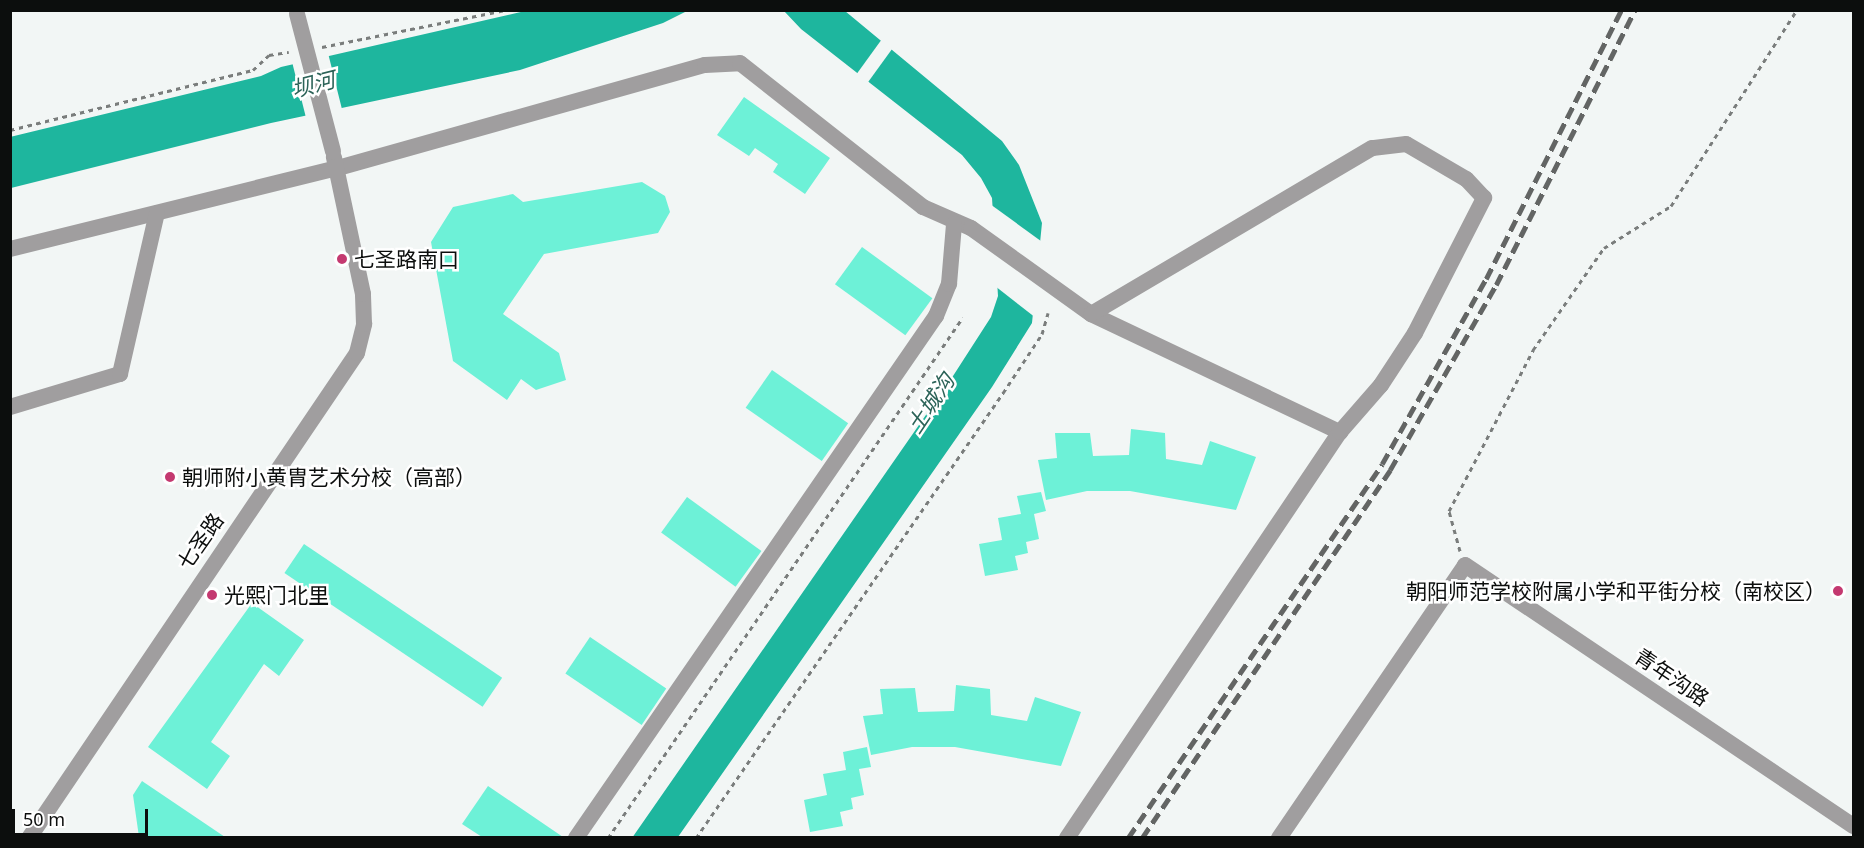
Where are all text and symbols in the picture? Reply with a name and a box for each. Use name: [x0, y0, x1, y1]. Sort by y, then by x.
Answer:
water label: 坝河: [288, 66, 338, 102]
place label: 七圣路南口: [354, 246, 459, 272]
marker: 七圣路南口: [335, 252, 349, 266]
water label: 土城沟: [901, 368, 959, 438]
place label: 朝师附小黄胄艺术分校（高部）: [182, 464, 476, 490]
marker: 朝师附小黄胄艺术分校（高部）: [163, 470, 177, 484]
street label: 七圣路: [172, 508, 228, 574]
place label: 朝阳师范学校附属小学和平街分校（南校区）: [1406, 578, 1826, 604]
place label: 光熙门北里: [224, 582, 329, 608]
marker: 朝阳师范学校附属小学和平街分校（南校区）: [1831, 584, 1845, 598]
marker: 光熙门北里: [205, 588, 219, 602]
street label: 青年沟路: [1630, 643, 1714, 711]
scale bar: [15, 797, 152, 835]
text: 50 m: [23, 807, 65, 831]

